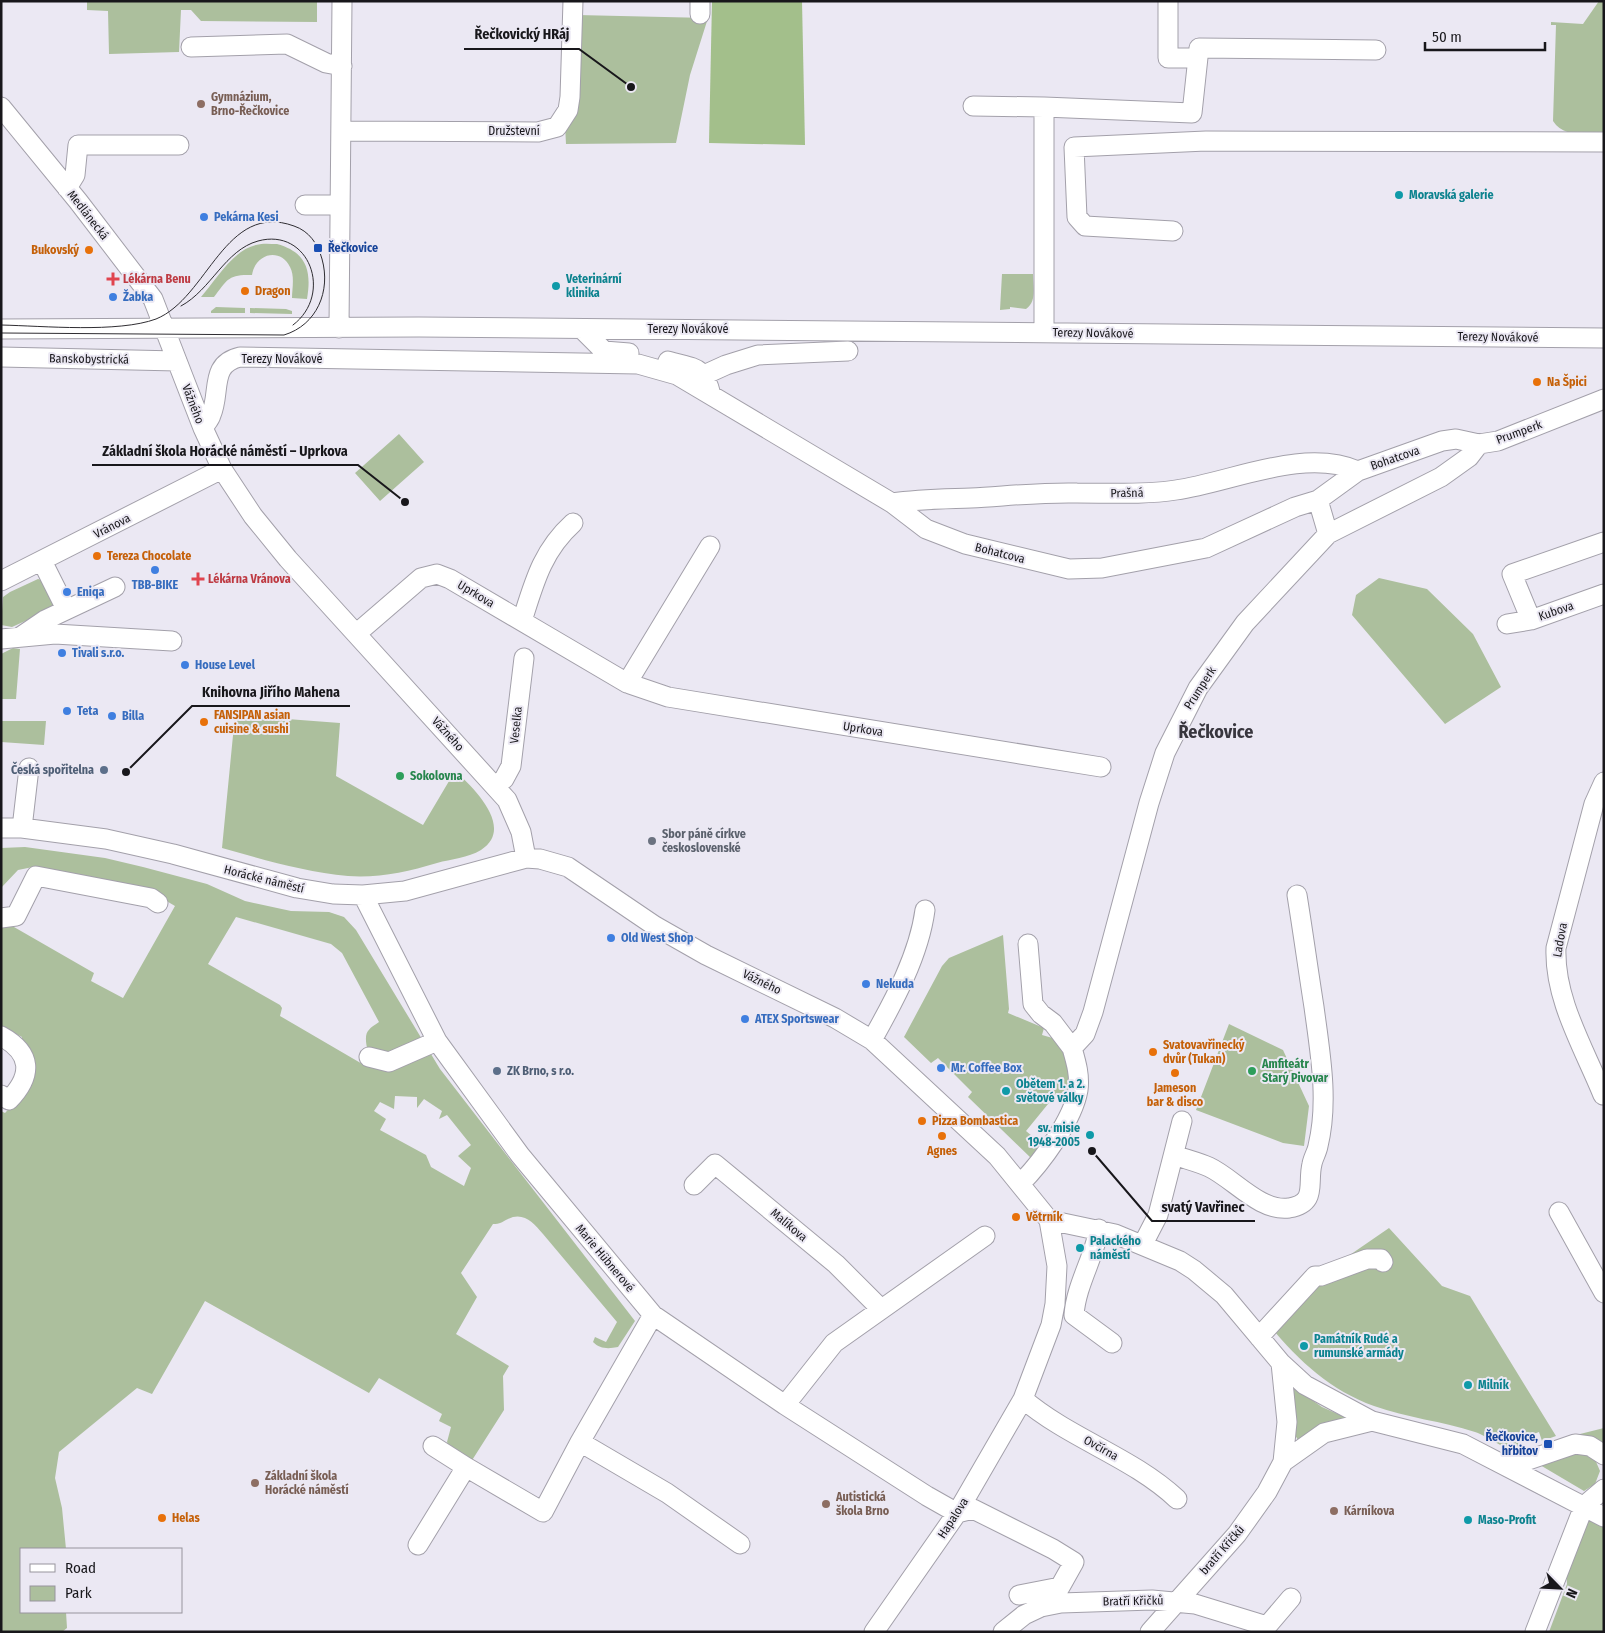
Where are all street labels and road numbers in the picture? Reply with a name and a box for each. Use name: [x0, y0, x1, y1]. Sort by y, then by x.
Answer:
street label: Družstevní: [488, 124, 540, 138]
street label: Medlánecká: [64, 188, 112, 242]
street label: Terezy Novákové: [647, 322, 729, 336]
street label: Terezy Novákové: [1052, 325, 1134, 341]
street label: Terezy Novákové: [1457, 329, 1539, 345]
street label: Banskobystrická: [49, 351, 129, 367]
street label: Terezy Novákové: [241, 352, 323, 366]
street label: Vážného: [179, 382, 207, 426]
street label: Prumperk: [1494, 417, 1544, 447]
street label: Bohatcova: [1369, 443, 1422, 473]
street label: Prašná: [1110, 486, 1144, 500]
street label: Vránova: [91, 511, 133, 541]
street label: Bohatcova: [974, 540, 1027, 566]
street label: Uprkova: [455, 578, 497, 610]
street label: Kubova: [1537, 598, 1576, 624]
street label: Prumperk: [1181, 664, 1219, 712]
street label: Veselka: [507, 706, 525, 744]
street label: Vážného: [429, 714, 467, 754]
street label: Uprkova: [842, 719, 884, 739]
street label: Horácké náměstí: [222, 862, 306, 896]
street label: Ladova: [1550, 922, 1570, 958]
street label: Vážného: [740, 967, 784, 997]
street label: Malíkova: [768, 1206, 810, 1244]
street label: Marie Hübnerové: [573, 1221, 637, 1295]
street label: Ovčírna: [1081, 1433, 1121, 1463]
street label: Hapalova: [935, 1495, 971, 1541]
street label: bratří Křičků: [1197, 1523, 1247, 1577]
street label: Bratří Křičků: [1103, 1593, 1163, 1609]

